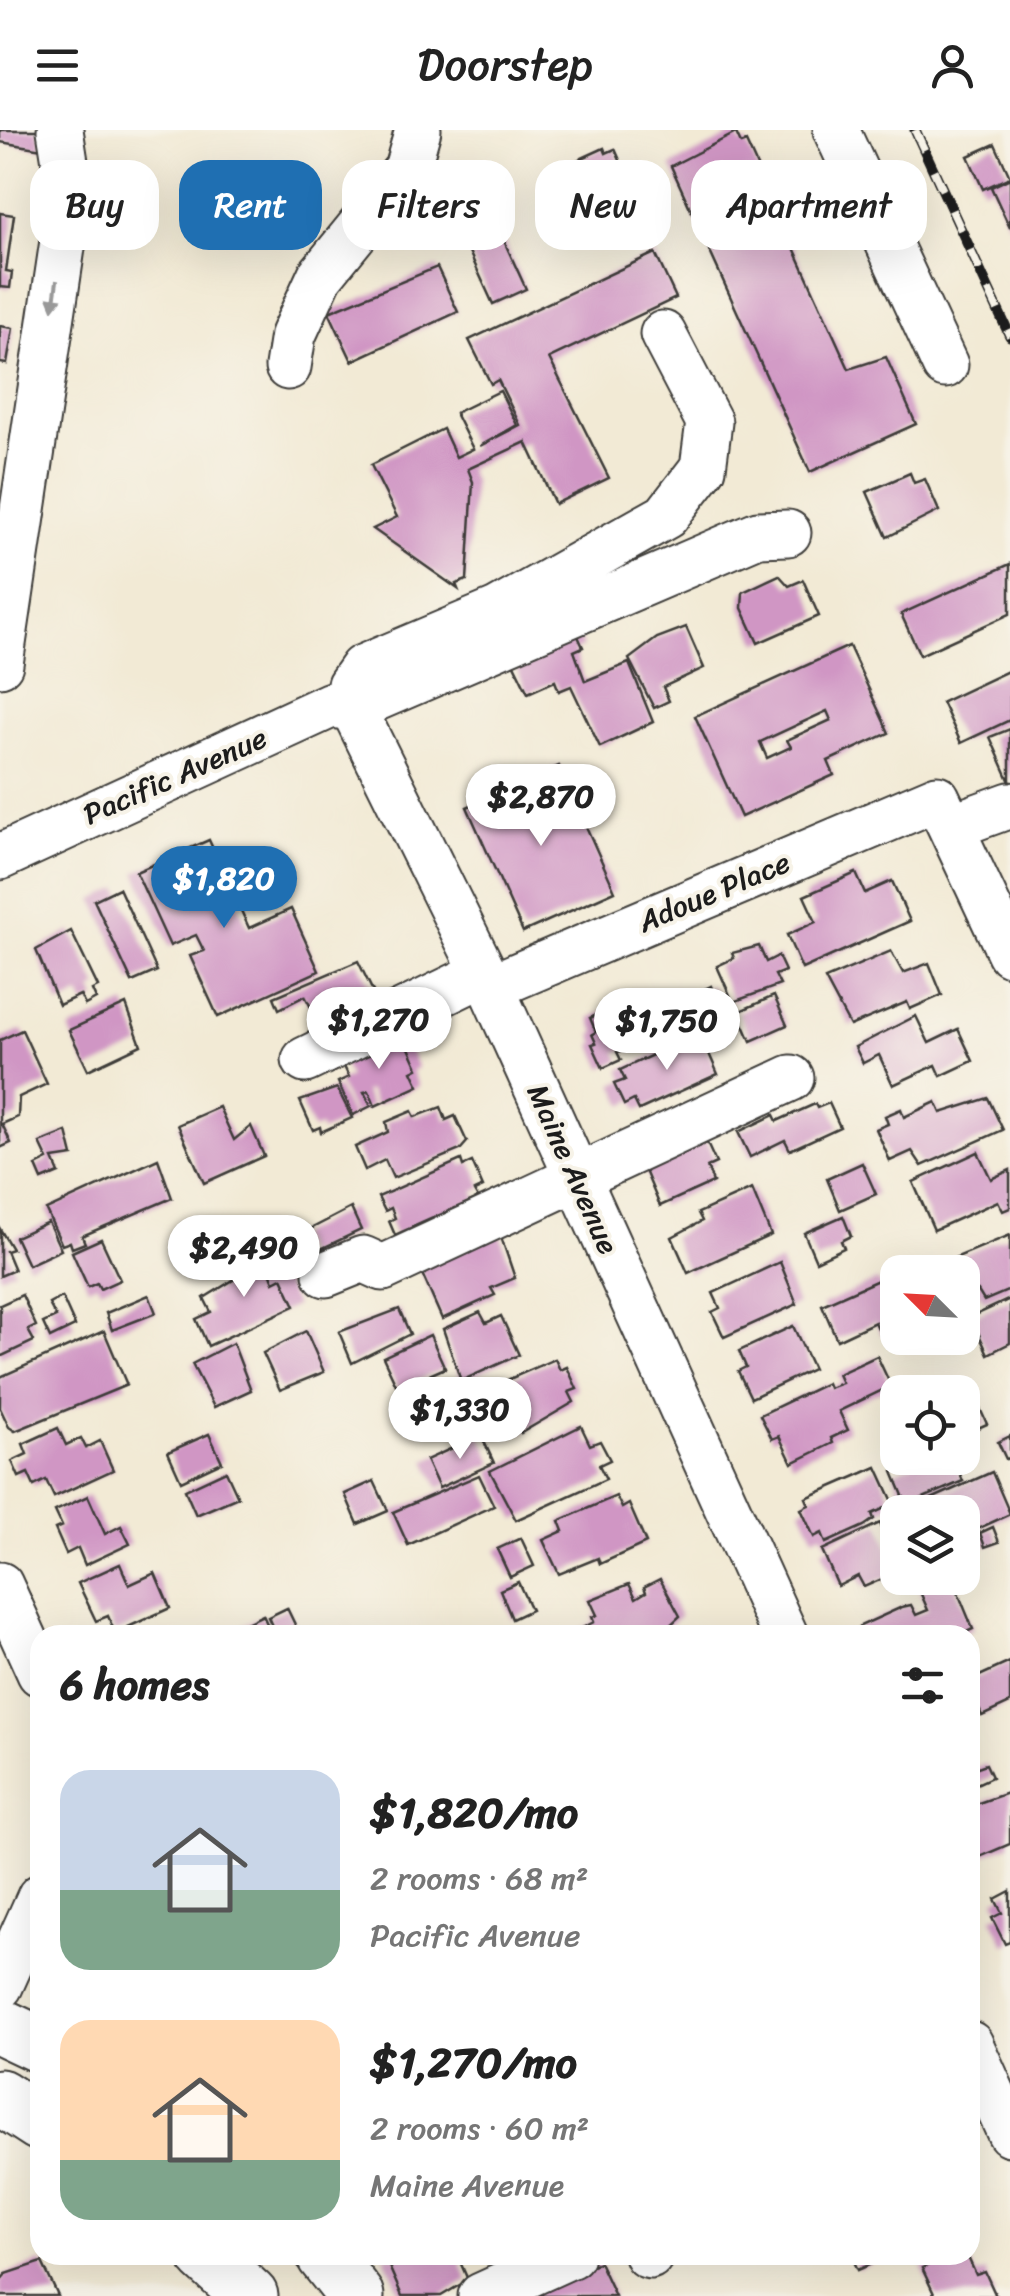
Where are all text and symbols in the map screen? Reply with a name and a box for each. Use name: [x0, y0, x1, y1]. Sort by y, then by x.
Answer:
text: Doorstep: [417, 25, 593, 105]
icon: menu: [30, 38, 85, 93]
icon: person: [925, 38, 980, 93]
chip: Buy: [30, 160, 159, 250]
chip: Rent: [179, 160, 322, 250]
chip: Filters: [342, 160, 515, 250]
chip: New: [535, 160, 671, 250]
chip: Apartment: [691, 160, 927, 250]
one-way arrow: [47, 280, 62, 311]
street label: Pacific Avenue: [74, 711, 276, 841]
pin: $2,870: [460, 764, 622, 849]
text: $2,870: [488, 768, 594, 825]
street label: Adoue Place: [628, 836, 799, 949]
pin: $1,820: [143, 846, 305, 931]
text: $1,820: [173, 850, 275, 907]
pin: $1,270: [298, 987, 460, 1072]
pin: $1,750: [586, 988, 748, 1073]
text: $1,270: [329, 991, 429, 1048]
text: $1,750: [616, 992, 718, 1049]
street label: Maine Avenue: [511, 1075, 635, 1263]
pin: $2,490: [163, 1215, 325, 1300]
text: $2,490: [190, 1219, 298, 1276]
north arrow: [880, 1255, 980, 1355]
map controls: [880, 1255, 980, 1595]
button: locate: [880, 1375, 980, 1475]
pin: $1,330: [379, 1377, 541, 1462]
text: $1,330: [410, 1381, 510, 1438]
button: layers: [880, 1495, 980, 1595]
text: 6 homes: [60, 1648, 209, 1722]
icon: filters: [895, 1658, 950, 1713]
text: $1,820/mo: [370, 1776, 578, 1850]
icon: home: [140, 1810, 260, 1930]
text: 2 rooms · 68 m²: [370, 1850, 588, 1907]
text: Pacific Avenue: [370, 1907, 580, 1964]
text: $1,270/mo: [370, 2026, 577, 2100]
icon: home: [140, 2060, 260, 2180]
text: 2 rooms · 60 m²: [370, 2100, 589, 2157]
text: Maine Avenue: [370, 2157, 564, 2214]

